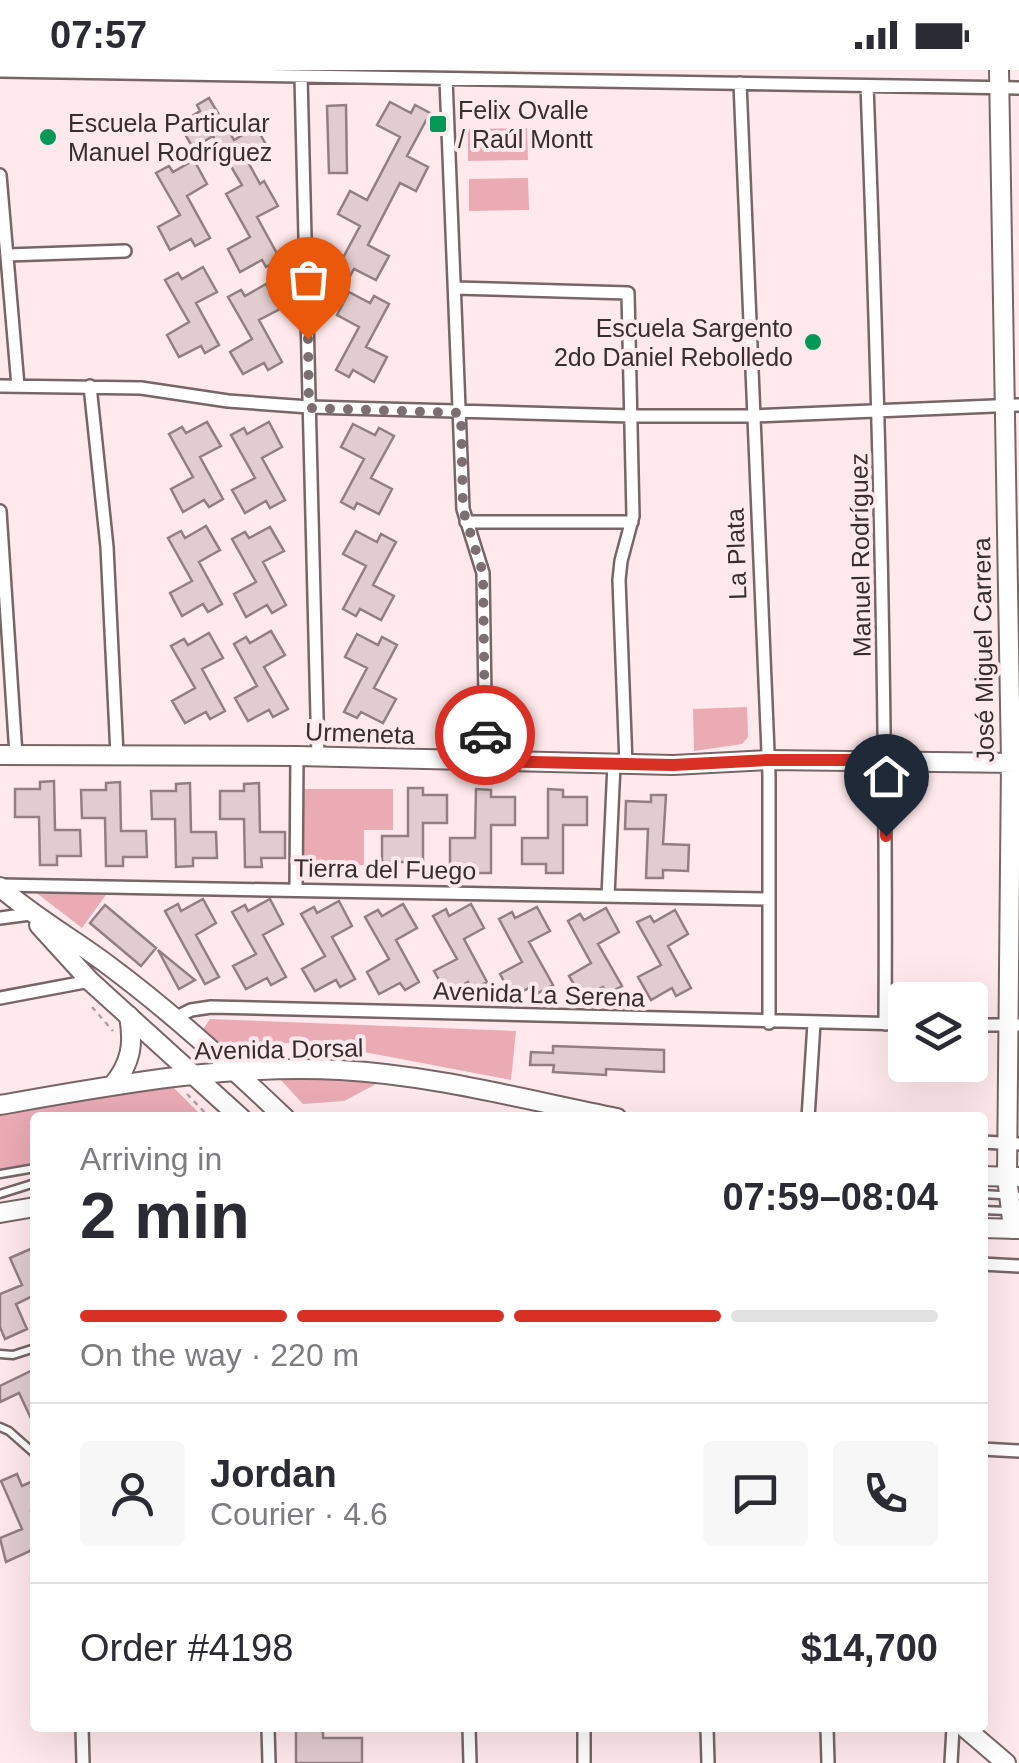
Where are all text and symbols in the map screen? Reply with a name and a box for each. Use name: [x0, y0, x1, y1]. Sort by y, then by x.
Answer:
text: 07:57: [50, 14, 147, 56]
place label: Felix Ovalle / Raúl Montt: [458, 96, 593, 153]
place label: Escuela Particular Manuel Rodríguez: [68, 109, 272, 166]
marker: Felix Ovalle / Raúl Montt: [427, 113, 449, 135]
marker: Escuela Particular Manuel Rodríguez: [37, 126, 59, 148]
pin: [266, 237, 351, 340]
icon: bag: [281, 252, 336, 307]
place label: Escuela Sargento 2do Daniel Rebolledo: [554, 314, 793, 371]
marker: Escuela Sargento 2do Daniel Rebolledo: [802, 331, 824, 353]
street label: Manuel Rodríguez: [844, 453, 876, 657]
street label: La Plata: [720, 508, 752, 600]
street label: José Miguel Carrera: [967, 537, 999, 763]
courier: [435, 685, 535, 785]
icon: car: [458, 708, 513, 763]
street label: Urmeneta: [305, 717, 415, 749]
pin: [844, 734, 929, 837]
icon: home: [859, 749, 914, 804]
street label: Tierra del Fuego: [294, 853, 476, 885]
street label: Avenida La Serena: [432, 976, 646, 1012]
map controls: [888, 982, 988, 1082]
button: layers: [888, 982, 988, 1082]
street label: Avenida Dorsal: [194, 1034, 364, 1064]
text: Arriving in: [80, 1141, 222, 1177]
text: 07:59–08:04: [722, 1176, 938, 1218]
text: 2 min: [80, 1179, 250, 1252]
text: On the way · 220 m: [80, 1337, 359, 1373]
button: person: [80, 1441, 185, 1546]
button: chat: [703, 1441, 808, 1546]
button: phone: [833, 1441, 938, 1546]
text: Jordan: [210, 1453, 337, 1495]
text: Courier · 4.6: [210, 1496, 388, 1532]
text: Order #4198: [80, 1627, 293, 1669]
text: $14,700: [801, 1627, 938, 1669]

